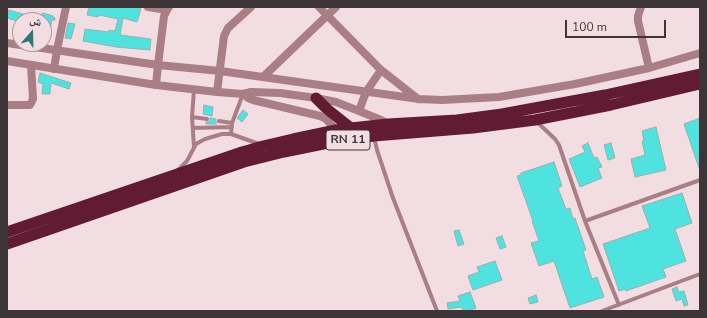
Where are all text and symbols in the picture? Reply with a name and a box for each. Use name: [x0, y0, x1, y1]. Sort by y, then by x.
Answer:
north arrow: [12, 12, 52, 52]
text: ش: [28, 12, 44, 30]
scale bar: [567, 12, 668, 38]
text: 100 m: [572, 19, 607, 35]
road number: RN 11: [326, 130, 370, 150]

